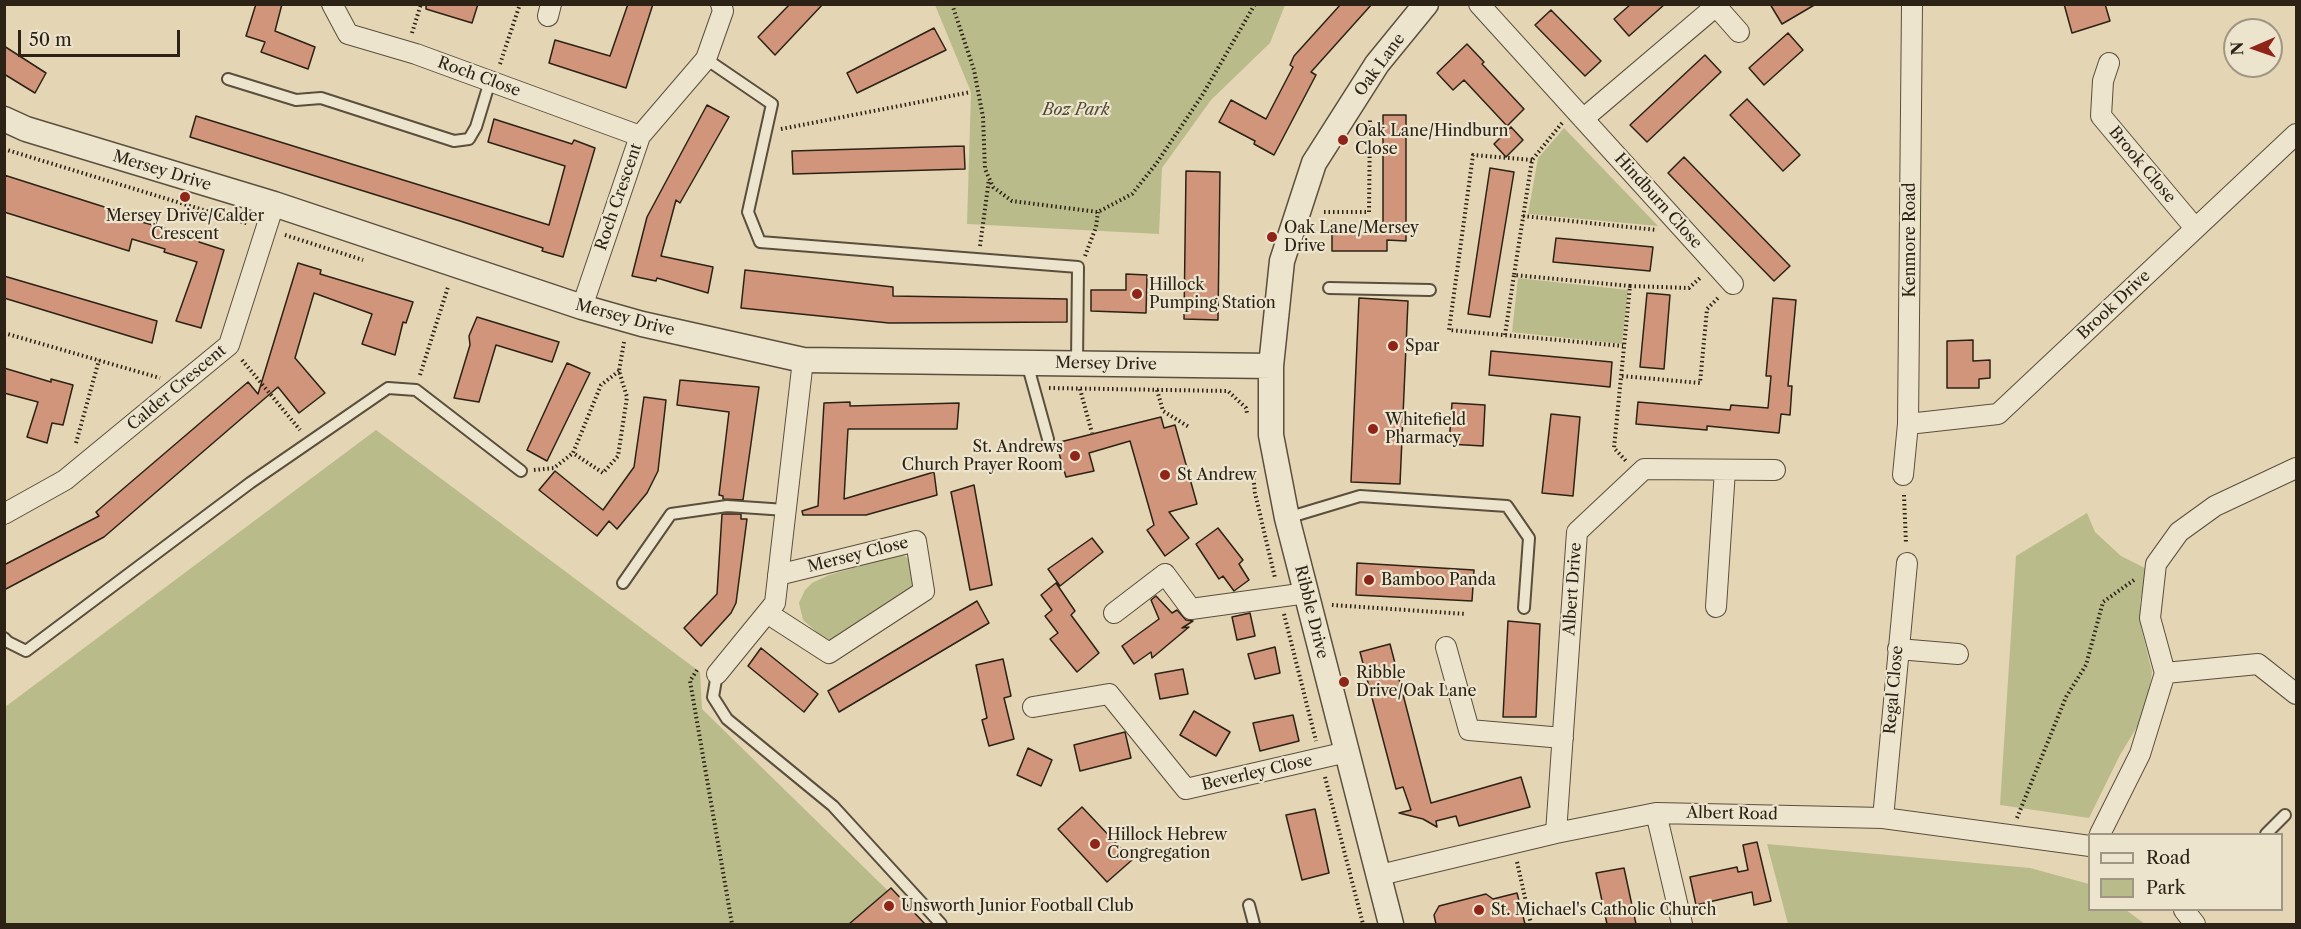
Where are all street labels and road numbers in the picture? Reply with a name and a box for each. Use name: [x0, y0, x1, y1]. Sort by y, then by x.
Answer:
street label: Oak Lane: [1351, 30, 1409, 100]
street label: Roch Close: [435, 53, 523, 101]
street label: Brook Close: [2105, 123, 2179, 207]
street label: Roch Crescent: [592, 141, 646, 253]
street label: Mersey Drive: [110, 147, 214, 195]
street label: Hindburn Close: [1610, 149, 1706, 253]
street label: Kenmore Road: [1900, 182, 1920, 298]
street label: Brook Drive: [2074, 266, 2154, 344]
street label: Mersey Drive: [573, 296, 677, 340]
street label: Calder Crescent: [124, 341, 230, 435]
street label: Mersey Drive: [1055, 354, 1157, 374]
street label: Mersey Close: [806, 533, 910, 577]
street label: Albert Drive: [1560, 542, 1586, 636]
street label: Ribble Drive: [1290, 563, 1332, 661]
street label: Regal Close: [1881, 645, 1907, 735]
street label: Beverley Close: [1200, 751, 1314, 795]
street label: Albert Road: [1686, 804, 1778, 824]

